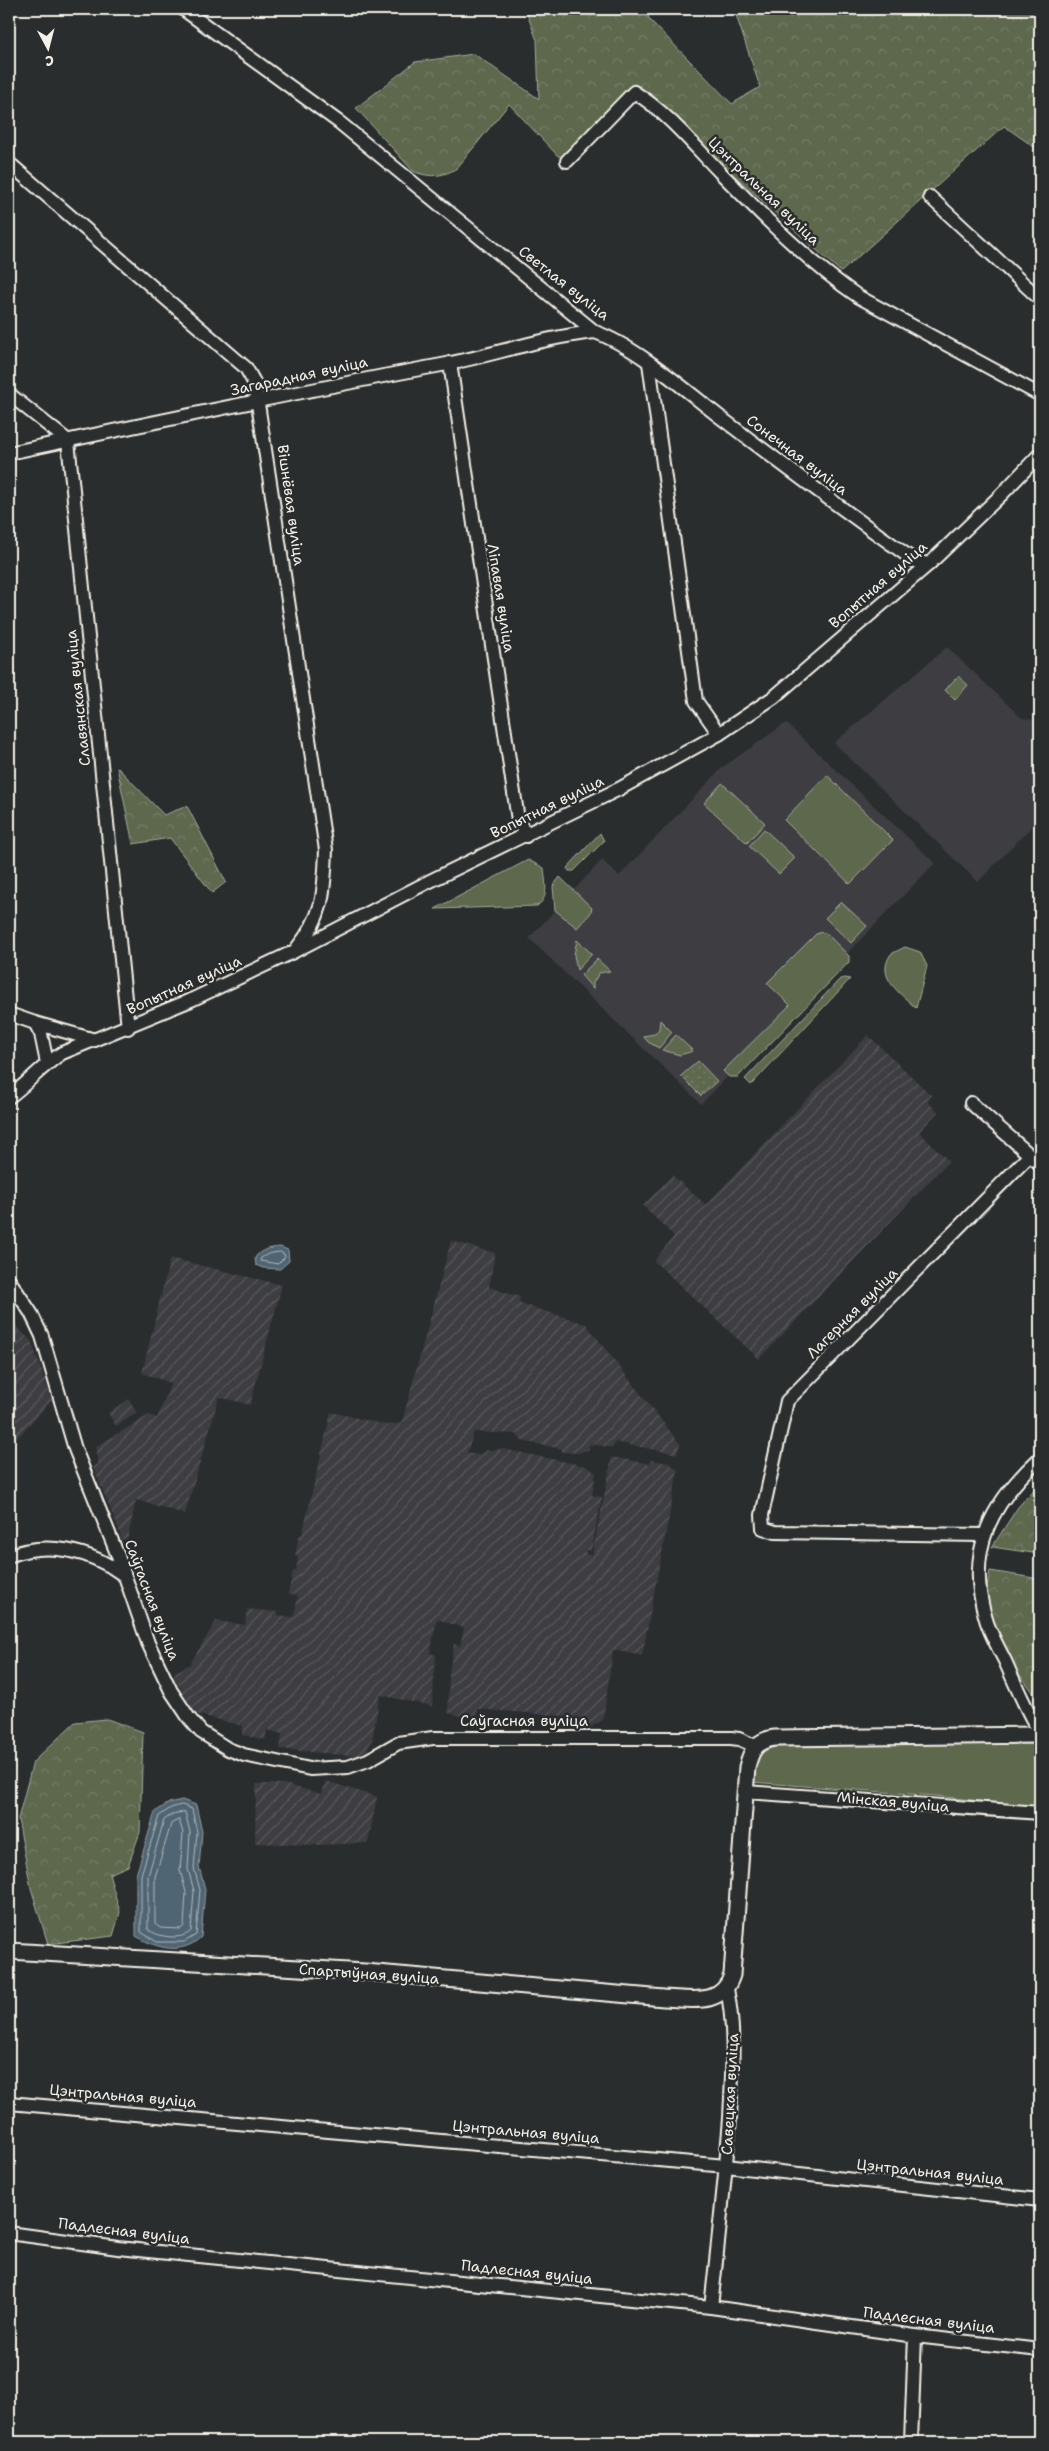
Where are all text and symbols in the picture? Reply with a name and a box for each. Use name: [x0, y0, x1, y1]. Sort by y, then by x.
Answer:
north arrow: [22, 22, 72, 72]
text: С: [44, 51, 55, 70]
street label: Цэнтральная вуліца: [704, 132, 825, 250]
street label: Светлая вуліца: [514, 241, 614, 325]
street label: Загарадная вуліца: [229, 352, 370, 400]
street label: Сонечная вуліца: [742, 410, 852, 500]
street label: Вішнёвая вуліца: [273, 443, 309, 567]
street label: Вопытная вуліца: [825, 536, 932, 633]
street label: Ліпавая вуліца: [483, 542, 520, 655]
street label: Славянская вуліца: [61, 628, 95, 767]
street label: Вопытная вуліца: [487, 771, 608, 843]
street label: Вопытная вуліца: [123, 950, 245, 1019]
street label: Лагерная вуліца: [802, 1263, 902, 1363]
street label: Саўгасная вуліца: [120, 1537, 185, 1664]
street label: Саўгасная вуліца: [460, 1711, 589, 1731]
street label: Мінская вуліца: [836, 1787, 951, 1817]
street label: Спартыўная вуліца: [298, 1959, 441, 1989]
street label: Савецкая вуліца: [717, 2032, 743, 2155]
street label: Цэнтральная вуліца: [49, 2080, 198, 2112]
street label: Цэнтральная вуліца: [452, 2116, 601, 2148]
street label: Цэнтральная вуліца: [855, 2154, 1005, 2190]
street label: Падлесная вуліца: [57, 2213, 191, 2249]
street label: Падлесная вуліца: [460, 2255, 594, 2289]
street label: Падлесная вуліца: [862, 2302, 996, 2338]

